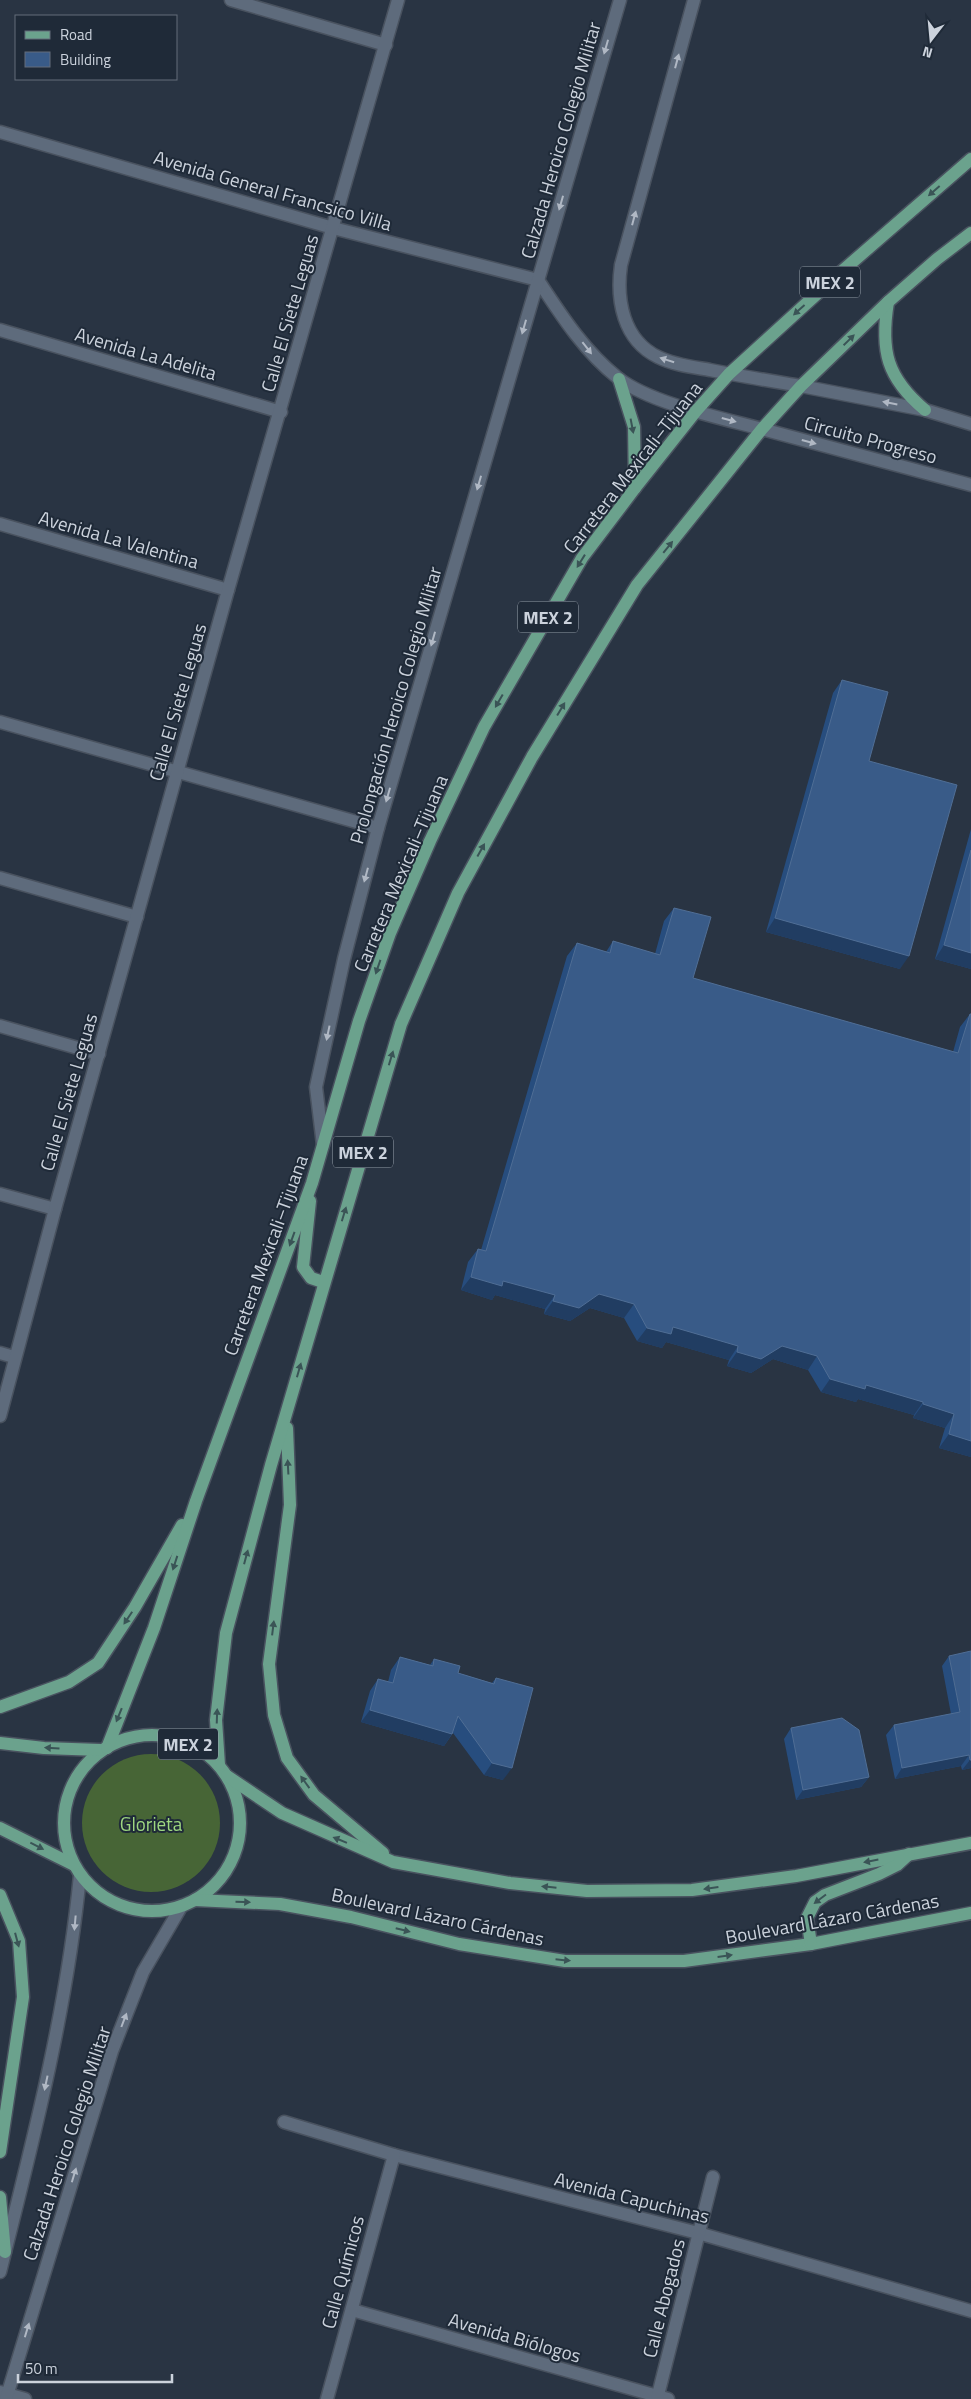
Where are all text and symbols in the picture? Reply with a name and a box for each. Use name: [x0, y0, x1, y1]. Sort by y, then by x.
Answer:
legend: [15, 15, 178, 80]
north arrow: [906, 15, 956, 65]
street label: Calzada Heroico Colegio Militar: [512, 18, 608, 262]
text: Road: [60, 23, 92, 46]
one-way arrow: [602, 39, 610, 54]
text: N: [920, 42, 935, 64]
text: Building: [60, 48, 111, 71]
one-way arrow: [674, 53, 682, 68]
street label: Avenida General Francsico Villa: [151, 142, 396, 238]
one-way arrow: [929, 185, 941, 197]
one-way arrow: [556, 195, 564, 210]
one-way arrow: [630, 210, 638, 225]
street label: Calle El Siete Leguas: [253, 231, 325, 395]
road number: MEX 2: [800, 266, 860, 298]
one-way arrow: [794, 304, 806, 316]
street label: Avenida La Adelita: [72, 319, 221, 387]
one-way arrow: [520, 319, 528, 334]
one-way arrow: [842, 334, 854, 346]
one-way arrow: [581, 341, 592, 354]
one-way arrow: [660, 356, 675, 363]
street label: Carretera Mexicali–Tijuana: [555, 374, 709, 559]
one-way arrow: [881, 399, 897, 407]
street label: Circuito Progreso: [801, 407, 941, 471]
one-way arrow: [721, 416, 736, 424]
one-way arrow: [629, 419, 637, 435]
one-way arrow: [801, 438, 816, 446]
one-way arrow: [474, 475, 482, 490]
street label: Avenida La Valentina: [36, 502, 203, 576]
one-way arrow: [662, 540, 673, 553]
one-way arrow: [577, 554, 586, 568]
street label: Prolongación Heroico Colegio Militar: [341, 562, 449, 847]
road number: MEX 2: [518, 602, 578, 632]
street label: Calle El Siete Leguas: [141, 620, 213, 784]
one-way arrow: [429, 631, 437, 646]
one-way arrow: [495, 695, 504, 708]
one-way arrow: [557, 703, 566, 716]
street label: Carretera Mexicali–Tijuana: [345, 769, 455, 976]
one-way arrow: [383, 787, 391, 802]
one-way arrow: [477, 843, 485, 858]
one-way arrow: [362, 867, 370, 882]
one-way arrow: [374, 960, 381, 975]
street label: Calle El Siete Leguas: [32, 1010, 104, 1174]
one-way arrow: [323, 1025, 331, 1041]
one-way arrow: [387, 1051, 395, 1066]
road number: MEX 2: [333, 1136, 393, 1168]
street label: Carretera Mexicali–Tijuana: [215, 1150, 315, 1359]
one-way arrow: [340, 1206, 348, 1221]
one-way arrow: [288, 1232, 296, 1247]
one-way arrow: [295, 1362, 303, 1378]
one-way arrow: [284, 1458, 292, 1474]
one-way arrow: [243, 1550, 251, 1565]
one-way arrow: [171, 1556, 179, 1571]
one-way arrow: [123, 1612, 132, 1625]
one-way arrow: [269, 1620, 277, 1636]
one-way arrow: [115, 1708, 123, 1723]
one-way arrow: [213, 1708, 221, 1724]
road number: MEX 2: [158, 1728, 218, 1760]
one-way arrow: [43, 1744, 59, 1752]
one-way arrow: [300, 1775, 310, 1789]
park label: Glorieta: [120, 1809, 183, 1838]
one-way arrow: [332, 1836, 347, 1844]
one-way arrow: [30, 1842, 44, 1850]
one-way arrow: [864, 1857, 879, 1865]
street label: Boulevard Lázaro Cárdenas: [329, 1879, 547, 1953]
one-way arrow: [541, 1883, 557, 1891]
one-way arrow: [703, 1884, 719, 1892]
street label: Boulevard Lázaro Cárdenas: [723, 1885, 941, 1951]
one-way arrow: [814, 1894, 827, 1905]
one-way arrow: [236, 1899, 252, 1907]
one-way arrow: [71, 1916, 79, 1932]
one-way arrow: [396, 1926, 411, 1934]
one-way arrow: [14, 1933, 22, 1948]
one-way arrow: [717, 1952, 733, 1960]
one-way arrow: [555, 1956, 571, 1964]
one-way arrow: [121, 2013, 128, 2028]
street label: Calzada Heroico Colegio Militar: [14, 2022, 118, 2264]
one-way arrow: [42, 2076, 50, 2091]
street label: Avenida Capuchinas: [551, 2164, 713, 2230]
one-way arrow: [71, 2167, 79, 2182]
street label: Calle Químicos: [313, 2212, 371, 2332]
street label: Calle Abogados: [634, 2235, 692, 2361]
street label: Avenida Biólogos: [445, 2304, 585, 2370]
one-way arrow: [23, 2323, 31, 2338]
scale bar: [18, 2352, 171, 2384]
text: 50 m: [25, 2357, 58, 2380]

